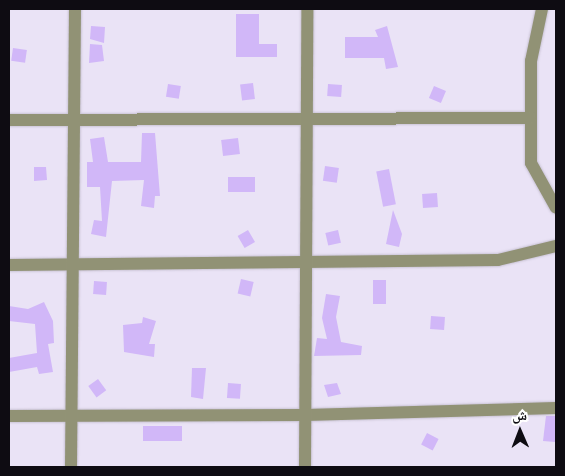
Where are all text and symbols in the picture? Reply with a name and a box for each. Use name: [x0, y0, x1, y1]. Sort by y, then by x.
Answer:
north arrow: [495, 406, 545, 456]
text: ش: [512, 407, 527, 424]

